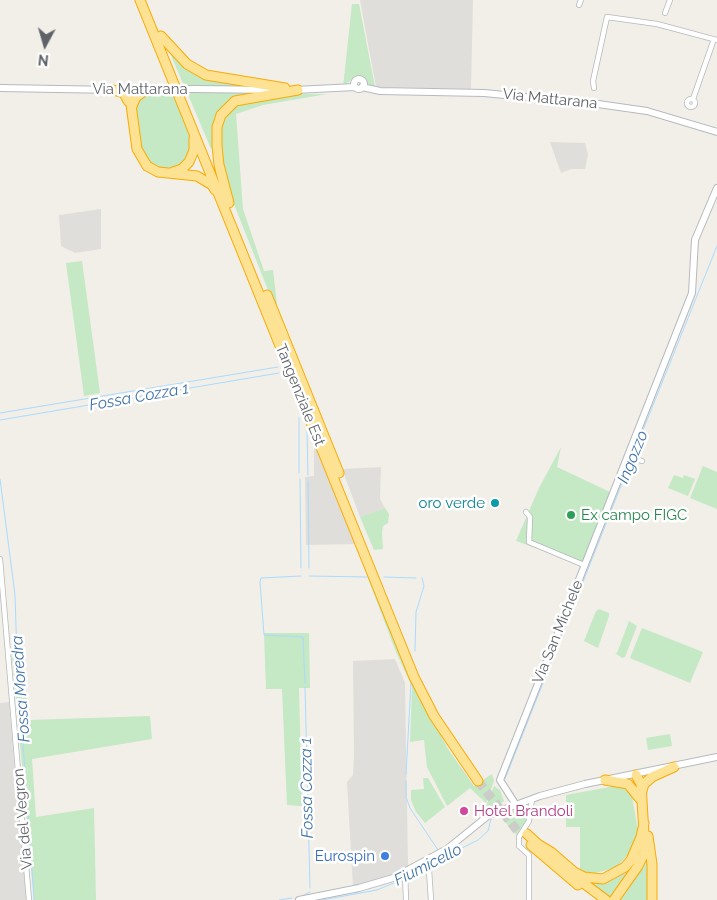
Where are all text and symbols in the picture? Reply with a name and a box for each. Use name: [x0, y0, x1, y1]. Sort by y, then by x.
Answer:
north arrow: [20, 20, 70, 70]
text: N: [37, 51, 50, 68]
street label: Via Mattarana: [92, 80, 188, 98]
street label: Via Mattarana: [502, 85, 598, 113]
street label: Tangenziale Est: [271, 341, 329, 449]
water label: Fossa Cozza 1: [88, 379, 190, 415]
water label: Ingozzo: [614, 428, 652, 486]
place label: oro verde: [419, 494, 485, 512]
marker: oro verde: [489, 497, 501, 509]
place label: Ex campo FIGC: [581, 506, 687, 524]
marker: Ex campo FIGC: [565, 509, 577, 521]
street label: Via San Michele: [529, 577, 587, 687]
water label: Fossa Moredra: [8, 635, 34, 743]
water label: Fossa Cozza 1: [297, 737, 317, 839]
street label: Via del Vegron: [10, 768, 36, 870]
place label: Hotel Brandoli: [474, 802, 573, 820]
marker: Hotel Brandoli: [458, 805, 470, 817]
water label: Fiumicello: [391, 840, 465, 890]
place label: Eurospin: [315, 847, 375, 865]
marker: Eurospin: [379, 850, 391, 862]

